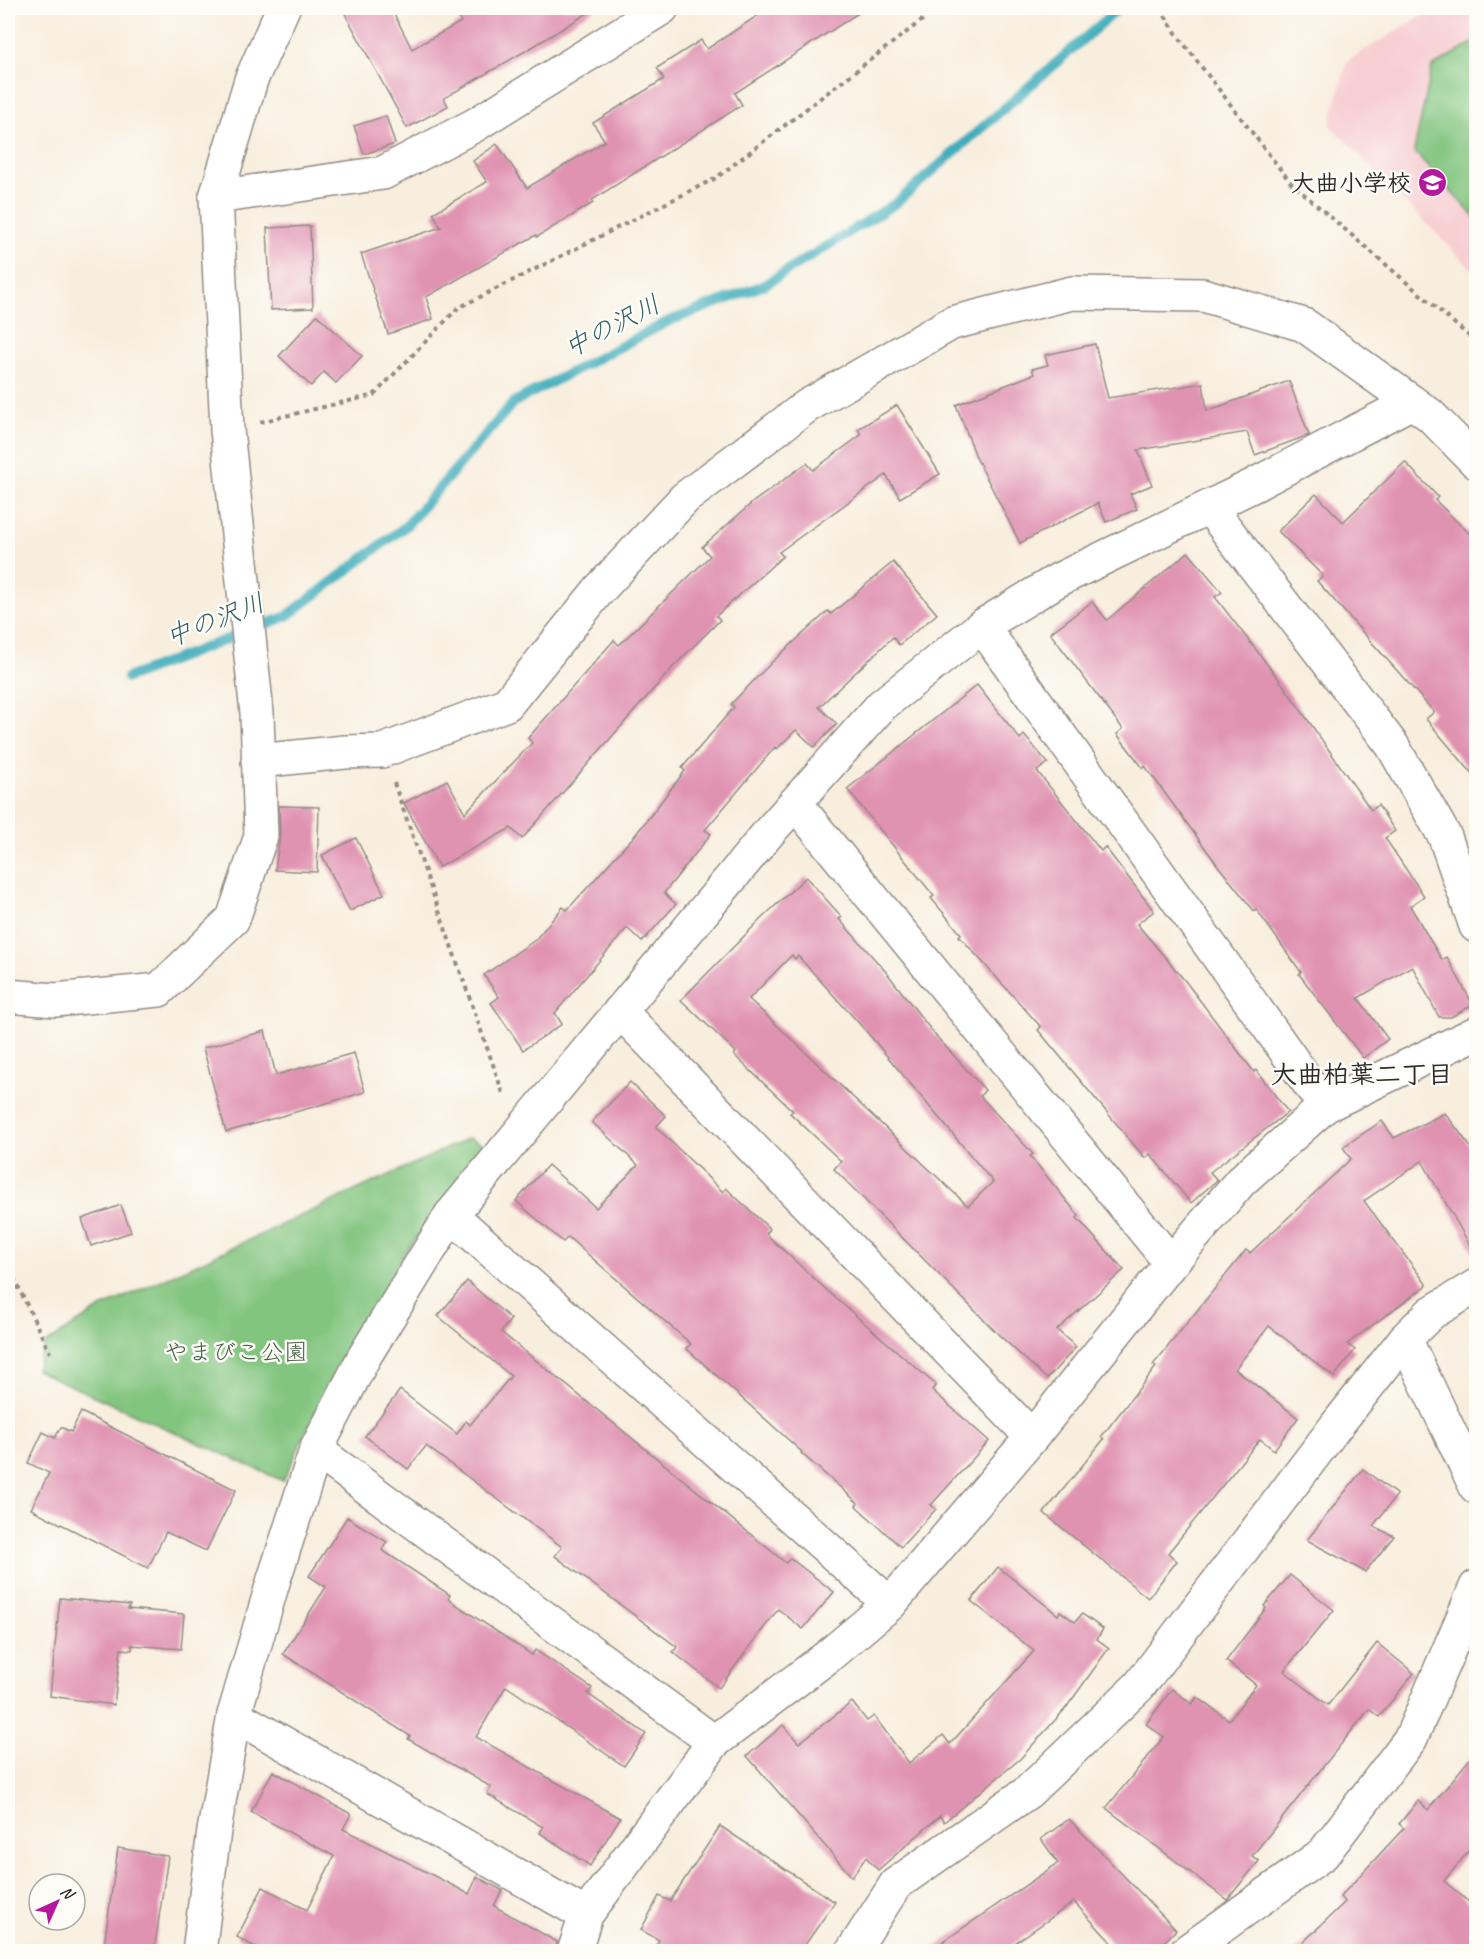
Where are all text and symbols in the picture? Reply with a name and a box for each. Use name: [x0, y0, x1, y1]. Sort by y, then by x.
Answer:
school or university icon: 大曲小学校: [1416, 167, 1448, 199]
place label: 大曲小学校: [1291, 168, 1411, 198]
water label: 中の沢川: [558, 288, 666, 364]
water label: 中の沢川: [161, 586, 269, 654]
district label: 大曲柏葉二丁目: [1271, 1058, 1453, 1091]
park label: やまびこ公園: [164, 1337, 308, 1367]
north arrow: [27, 1872, 87, 1932]
text: N: [56, 1882, 80, 1905]

